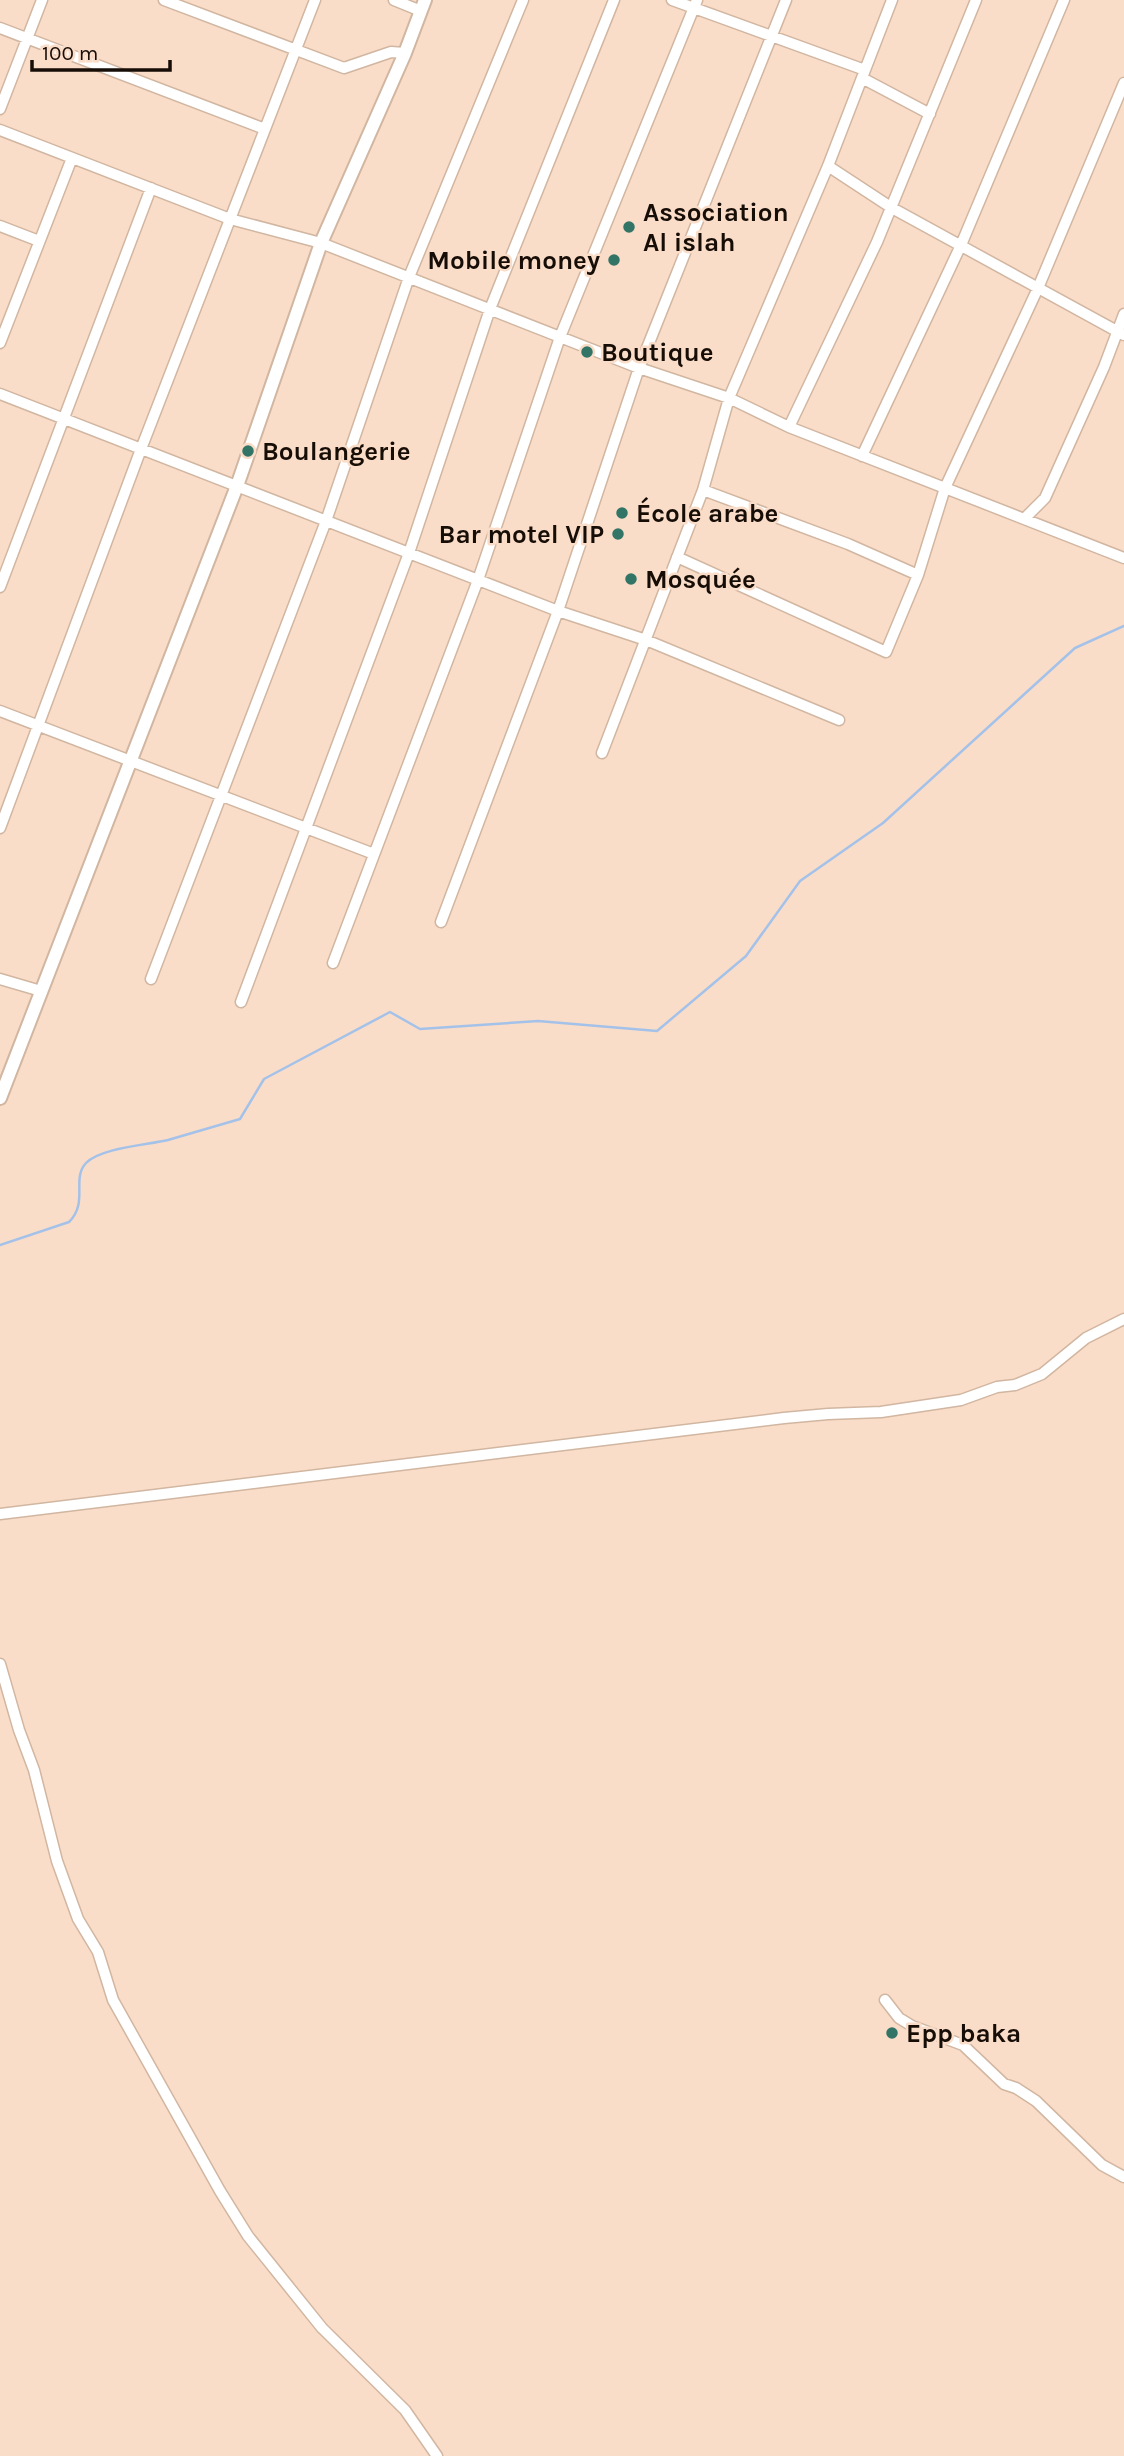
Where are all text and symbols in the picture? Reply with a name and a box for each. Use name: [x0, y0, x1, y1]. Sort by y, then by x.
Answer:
scale bar: [32, 28, 170, 72]
text: 100 m: [42, 41, 99, 65]
place label: Association Al islah: [643, 197, 789, 258]
marker: Association Al islah: [621, 219, 637, 235]
place label: Mobile money: [427, 245, 600, 276]
marker: Mobile money: [606, 252, 622, 268]
place label: Boutique: [601, 337, 714, 368]
marker: Boutique: [579, 344, 595, 360]
place label: Boulangerie: [262, 436, 411, 467]
marker: Boulangerie: [240, 443, 256, 459]
place label: École arabe: [636, 497, 778, 529]
marker: École arabe: [614, 505, 630, 521]
place label: Bar motel VIP: [439, 519, 604, 550]
marker: Bar motel VIP: [610, 526, 626, 542]
place label: Mosquée: [645, 564, 756, 595]
marker: Mosquée: [623, 571, 639, 587]
place label: Epp baka: [906, 2018, 1021, 2049]
marker: Epp baka: [884, 2025, 900, 2041]

